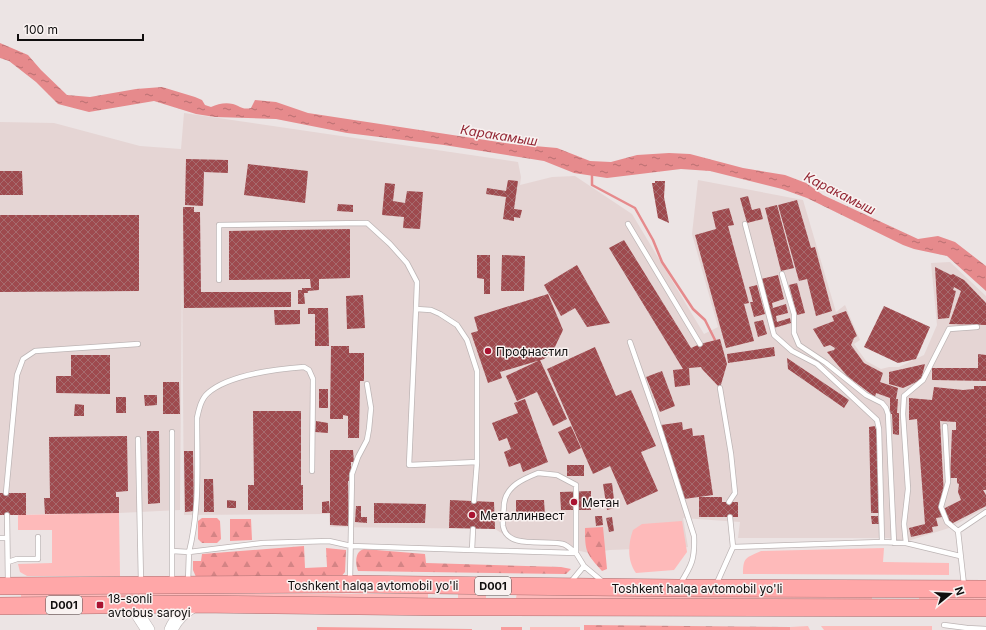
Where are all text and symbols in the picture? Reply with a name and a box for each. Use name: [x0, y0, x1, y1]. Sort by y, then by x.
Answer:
scale bar: [18, 16, 143, 42]
text: 100 m: [24, 22, 58, 37]
water label: Каракамыш: [459, 121, 539, 149]
water label: Каракамыш: [802, 168, 879, 218]
place label: Профнастил: [496, 344, 568, 359]
marker: Профнастил: [483, 346, 493, 356]
place label: Метан: [582, 495, 619, 510]
marker: Метан: [569, 497, 579, 507]
place label: Металлинвест: [480, 508, 565, 523]
marker: Металлинвест: [467, 510, 477, 520]
north arrow: [930, 574, 970, 614]
road number: D001: [475, 577, 511, 595]
street label: Toshkent halqa avtomobil yo'li: [287, 578, 459, 593]
street label: Toshkent halqa avtomobil yo'li: [611, 581, 783, 596]
text: N: [952, 585, 967, 597]
place label: 18-sonli avtobus saroyi: [108, 591, 191, 620]
road number: D001: [46, 596, 82, 614]
marker: 18-sonli avtobus saroyi: [95, 600, 105, 610]

